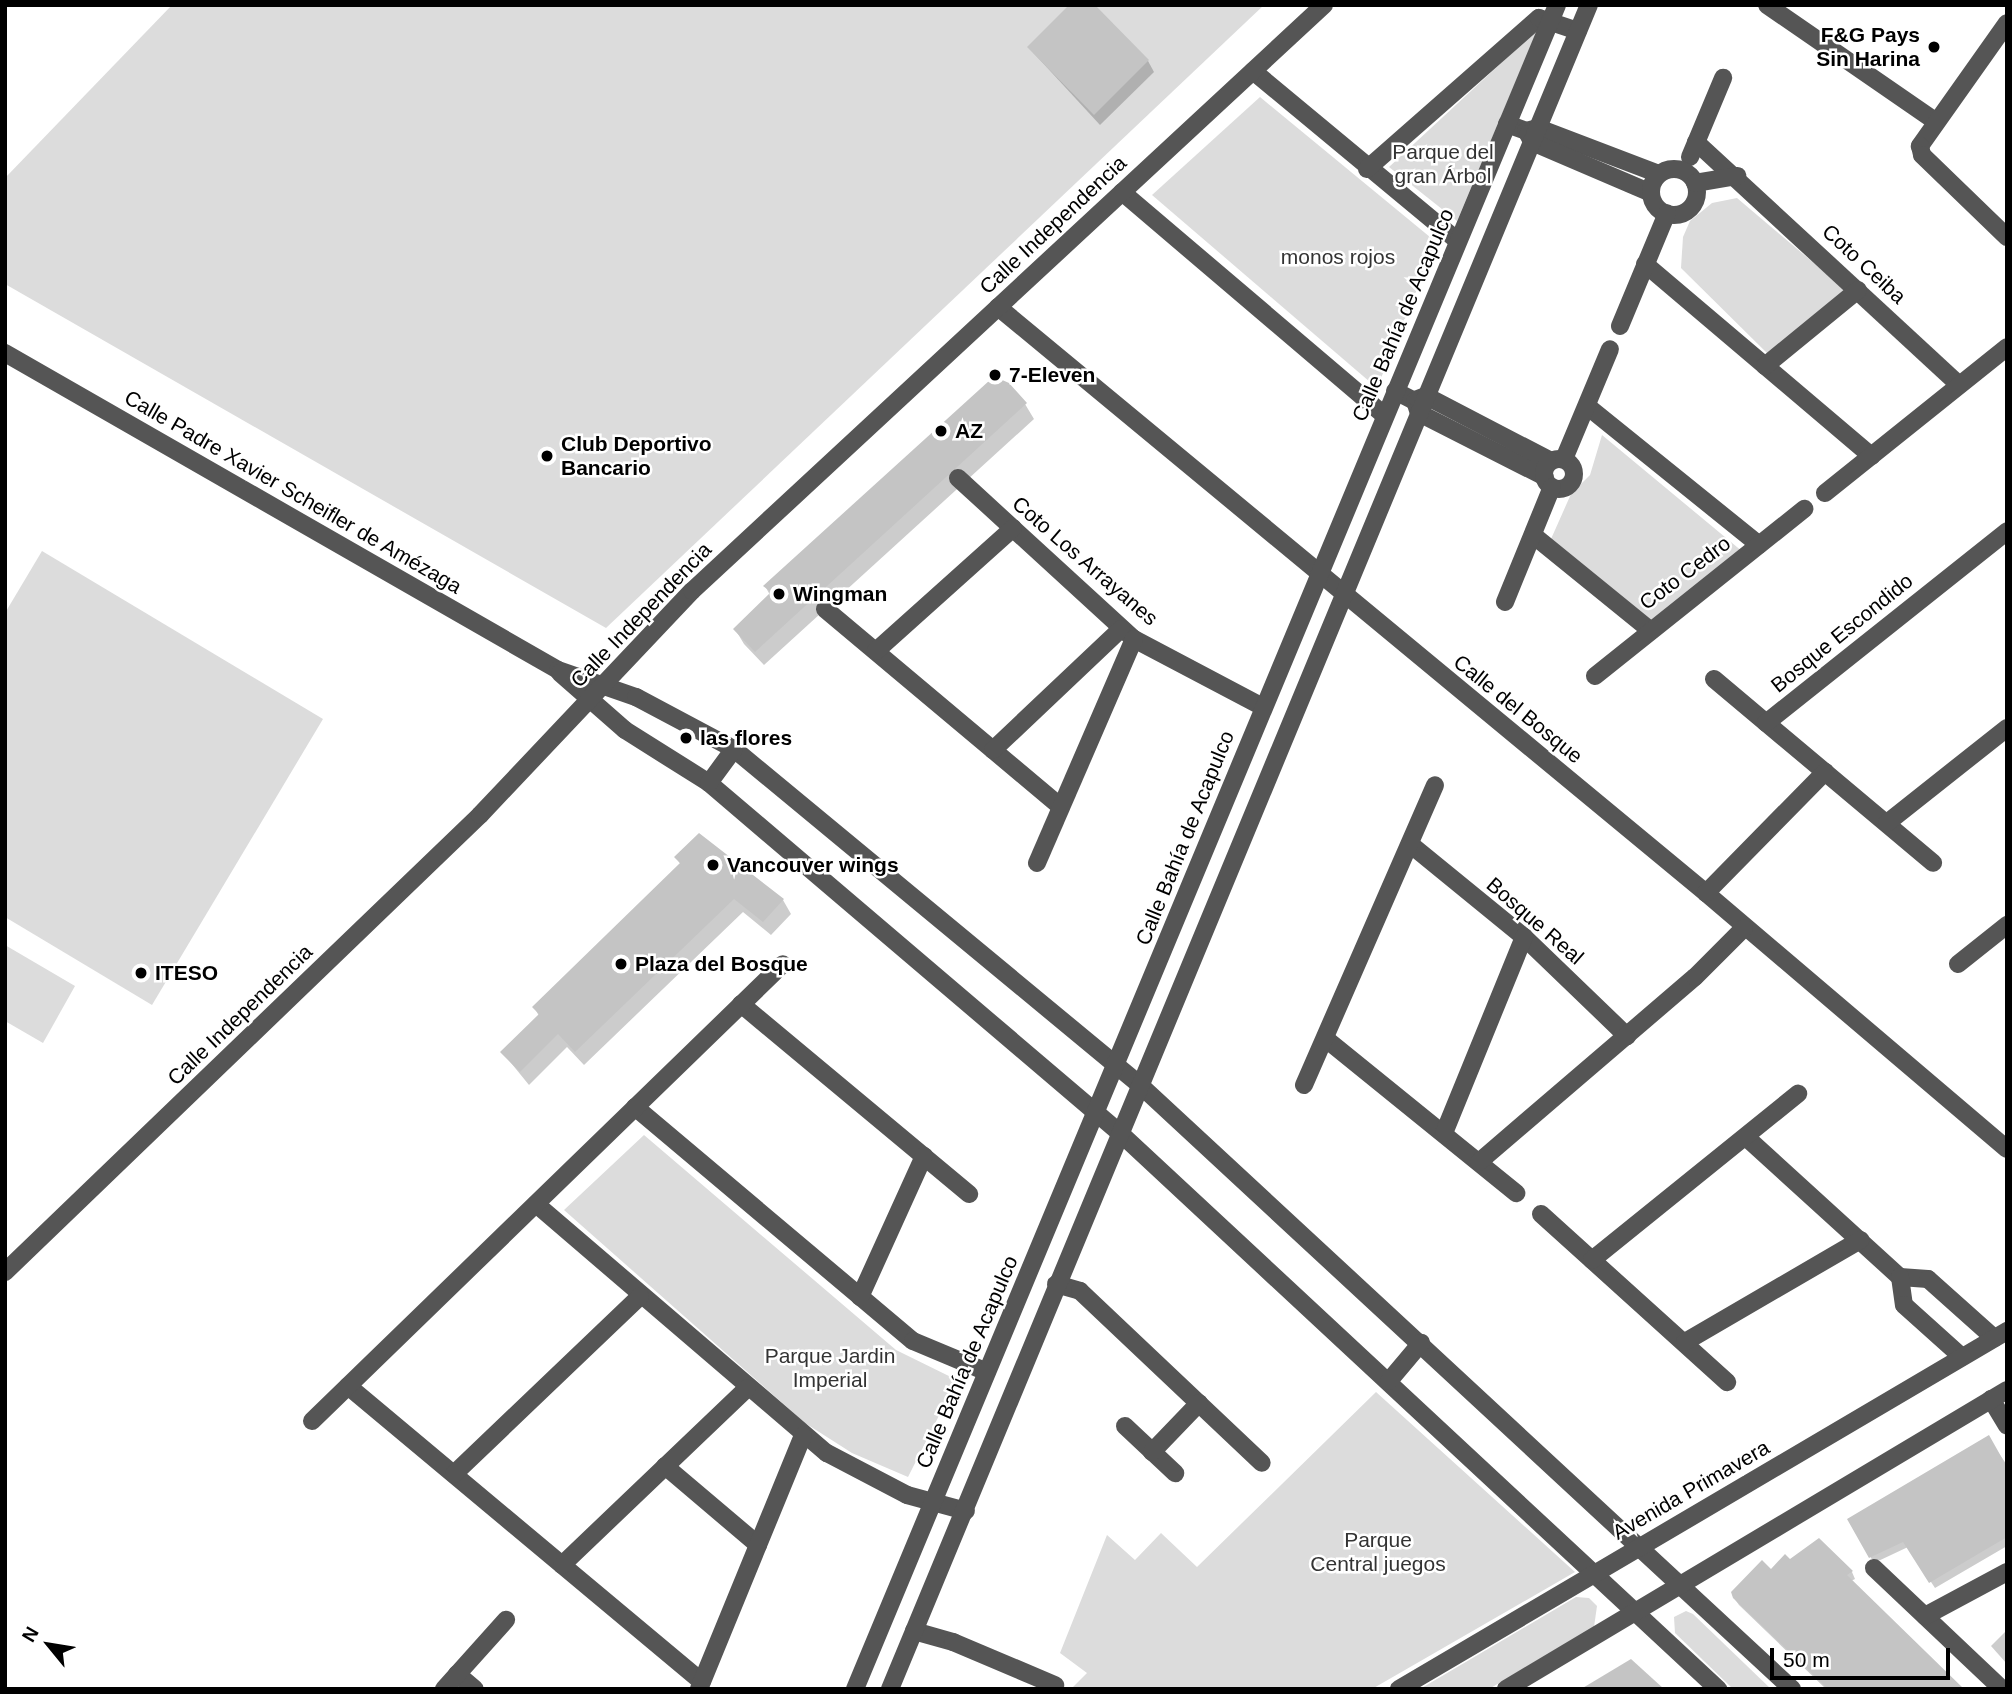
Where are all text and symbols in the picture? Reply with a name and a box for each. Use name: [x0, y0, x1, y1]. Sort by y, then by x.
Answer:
place label: F&G Pays Sin Harina: [1816, 22, 1920, 72]
marker: F&G Pays Sin Harina: [1926, 39, 1942, 55]
park label: Parque del gran Árbol: [1392, 139, 1494, 189]
street label: Calle Independencia: [974, 150, 1132, 300]
street label: Calle Bahía de Acapulco: [1346, 204, 1460, 426]
street label: Coto Ceiba: [1817, 219, 1911, 309]
park label: monos rojos: [1281, 244, 1395, 270]
place label: 7-Eleven: [1009, 362, 1095, 388]
marker: 7-Eleven: [987, 367, 1003, 383]
street label: Calle Padre Xavier Scheifler de Amézaga: [119, 384, 467, 600]
place label: AZ: [955, 418, 983, 444]
marker: AZ: [933, 423, 949, 439]
place label: Club Deportivo Bancario: [561, 431, 711, 481]
marker: Club Deportivo Bancario: [539, 448, 555, 464]
street label: Coto Los Arrayanes: [1007, 491, 1163, 631]
street label: Coto Cedro: [1635, 531, 1735, 615]
street label: Calle Independencia: [565, 537, 717, 693]
street label: Bosque Escondido: [1766, 568, 1918, 698]
place label: Wingman: [793, 581, 887, 607]
marker: Wingman: [771, 586, 787, 602]
street label: Calle del Bosque: [1448, 649, 1588, 769]
place label: las flores: [700, 725, 792, 751]
street label: Calle Bahía de Acapulco: [1130, 727, 1240, 949]
marker: las flores: [678, 730, 694, 746]
place label: Vancouver wings: [727, 852, 899, 878]
marker: Vancouver wings: [705, 857, 721, 873]
street label: Bosque Real: [1481, 872, 1589, 970]
street label: Calle Independencia: [162, 939, 318, 1091]
place label: Plaza del Bosque: [635, 951, 808, 977]
marker: Plaza del Bosque: [613, 956, 629, 972]
place label: ITESO: [155, 960, 218, 986]
marker: ITESO: [133, 965, 149, 981]
street label: Calle Bahía de Acapulco: [910, 1251, 1024, 1473]
park label: Parque Jardin Imperial: [765, 1343, 895, 1393]
street label: Avenida Primavera: [1608, 1435, 1774, 1545]
park label: Parque Central juegos: [1310, 1527, 1446, 1577]
north arrow: [14, 1610, 84, 1680]
text: N: [18, 1623, 43, 1645]
scale bar: [1774, 1634, 1954, 1678]
text: 50 m: [1783, 1648, 1830, 1671]

